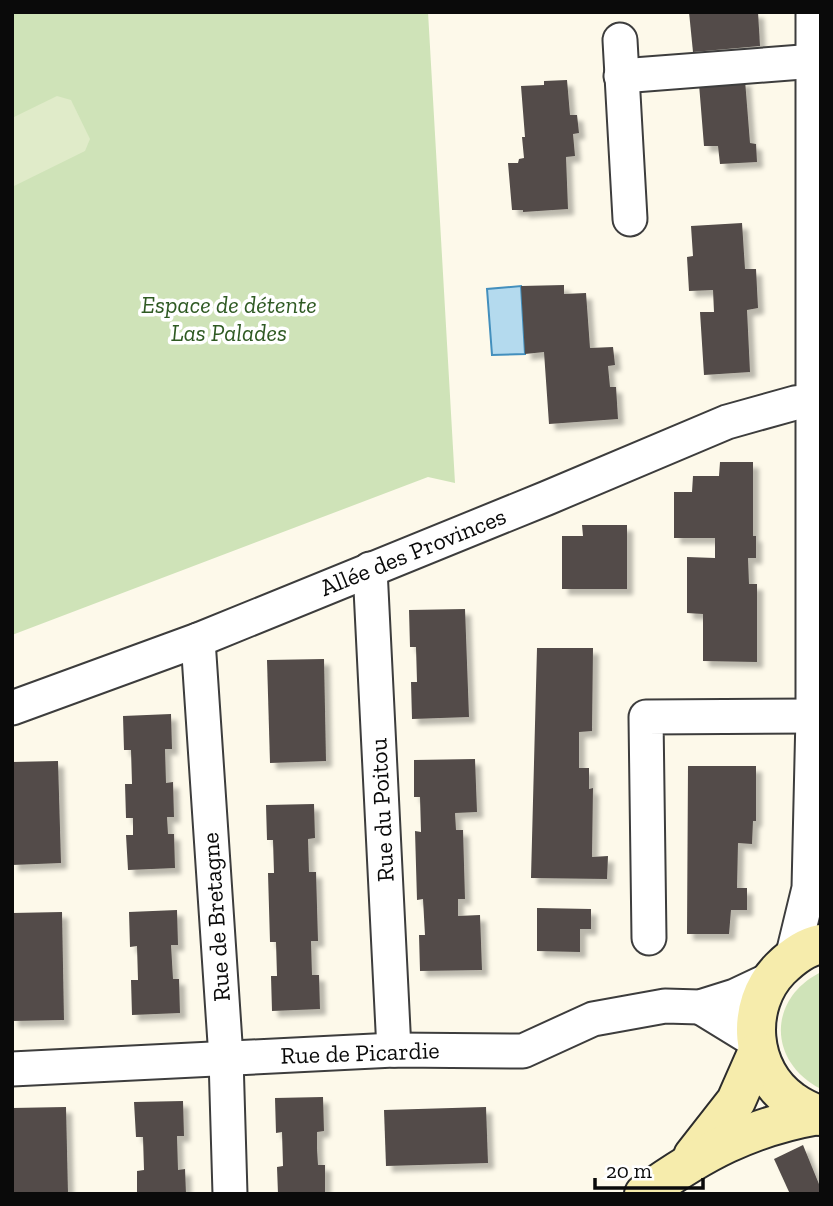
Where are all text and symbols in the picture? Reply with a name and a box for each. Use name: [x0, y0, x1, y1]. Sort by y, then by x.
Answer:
park label: Espace de détente Las Palades: [141, 290, 317, 347]
street label: Allée des Provinces: [316, 501, 510, 602]
street label: Rue du Poitou: [363, 737, 400, 883]
street label: Rue de Bretagne: [195, 832, 236, 1003]
street label: Rue de Picardie: [280, 1035, 440, 1070]
scale bar: [595, 1146, 704, 1190]
text: 20 m: [606, 1158, 652, 1183]

